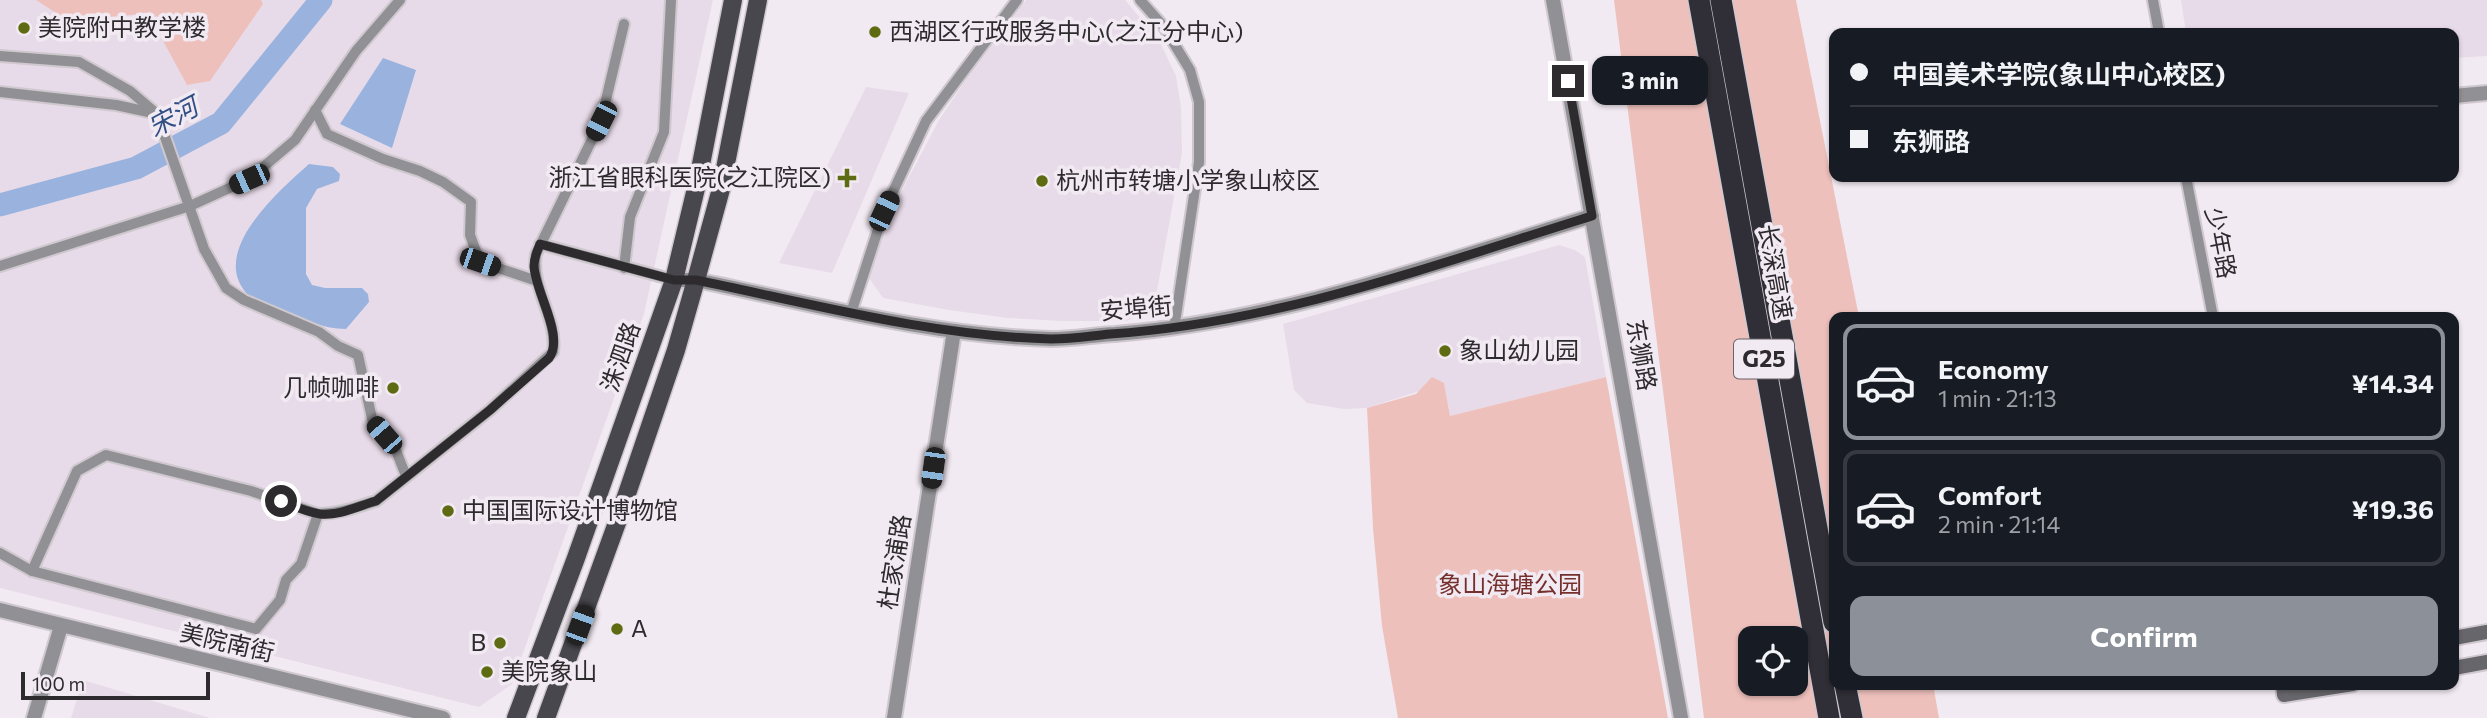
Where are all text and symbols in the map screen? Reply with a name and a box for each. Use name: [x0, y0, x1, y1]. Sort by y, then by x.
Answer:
place label: 美院附中教学楼: [38, 12, 206, 41]
place label: 西湖区行政服务中心(之江分中心): [889, 16, 1243, 45]
marker: 美院附中教学楼: [16, 20, 32, 36]
marker: 西湖区行政服务中心(之江分中心): [867, 24, 883, 40]
callout: 3 min: [1592, 56, 1708, 106]
text: 中国美术学院(象山中心校区): [1892, 58, 2225, 89]
route end: [1552, 65, 1584, 97]
text: 3 min: [1621, 66, 1679, 94]
water label: 宋河: [142, 87, 207, 142]
car: [583, 98, 620, 144]
text: 东狮路: [1892, 125, 1970, 156]
car: [226, 161, 273, 197]
place label: 浙江省眼科医院(之江院区): [549, 162, 831, 191]
place label: 杭州市转塘小学象山校区: [1056, 165, 1320, 194]
marker: 浙江省眼科医院(之江院区): [837, 168, 857, 188]
marker: 杭州市转塘小学象山校区: [1034, 173, 1050, 189]
car: [866, 188, 903, 234]
street label: 少年路: [2200, 205, 2243, 281]
street label: 长深高速: [1754, 222, 1799, 322]
car: [457, 245, 504, 279]
street label: 安埠街: [1099, 290, 1173, 325]
street label: 东狮路: [1622, 317, 1663, 393]
street label: 洙泗路: [594, 318, 645, 395]
place label: 象山幼儿园: [1459, 335, 1579, 364]
road number: G25: [1734, 340, 1794, 378]
marker: 象山幼儿园: [1437, 343, 1453, 359]
icon: car: [1854, 351, 1917, 414]
text: Economy: [1938, 353, 2049, 384]
text: ¥14.34: [2352, 367, 2434, 398]
place label: 几帧咖啡: [283, 372, 379, 401]
marker: 几帧咖啡: [385, 380, 401, 396]
text: 1 min · 21:13: [1938, 384, 2057, 412]
car: [363, 412, 406, 458]
car: [920, 446, 947, 490]
icon: car: [1854, 477, 1917, 540]
text: Comfort: [1938, 479, 2041, 510]
route start: [265, 485, 297, 517]
text: ¥19.36: [2352, 493, 2434, 524]
place label: 中国国际设计博物馆: [462, 495, 678, 524]
marker: 中国国际设计博物馆: [440, 503, 456, 519]
text: 2 min · 21:14: [1938, 510, 2060, 538]
street label: 杜家浦路: [872, 512, 915, 611]
park label: 象山海塘公园: [1438, 569, 1582, 598]
button: Confirm: [1850, 596, 2438, 676]
car: [563, 602, 598, 648]
place label: A: [631, 613, 648, 642]
street label: 美院南街: [177, 617, 277, 666]
marker: A: [609, 621, 625, 637]
map controls: [1738, 626, 1808, 696]
button: locate: [1738, 626, 1808, 696]
place label: B: [471, 627, 486, 656]
marker: B: [492, 635, 508, 651]
place label: 美院象山: [501, 656, 597, 685]
marker: 美院象山: [479, 664, 495, 680]
scale bar: [21, 669, 210, 701]
text: 100 m: [32, 672, 85, 695]

